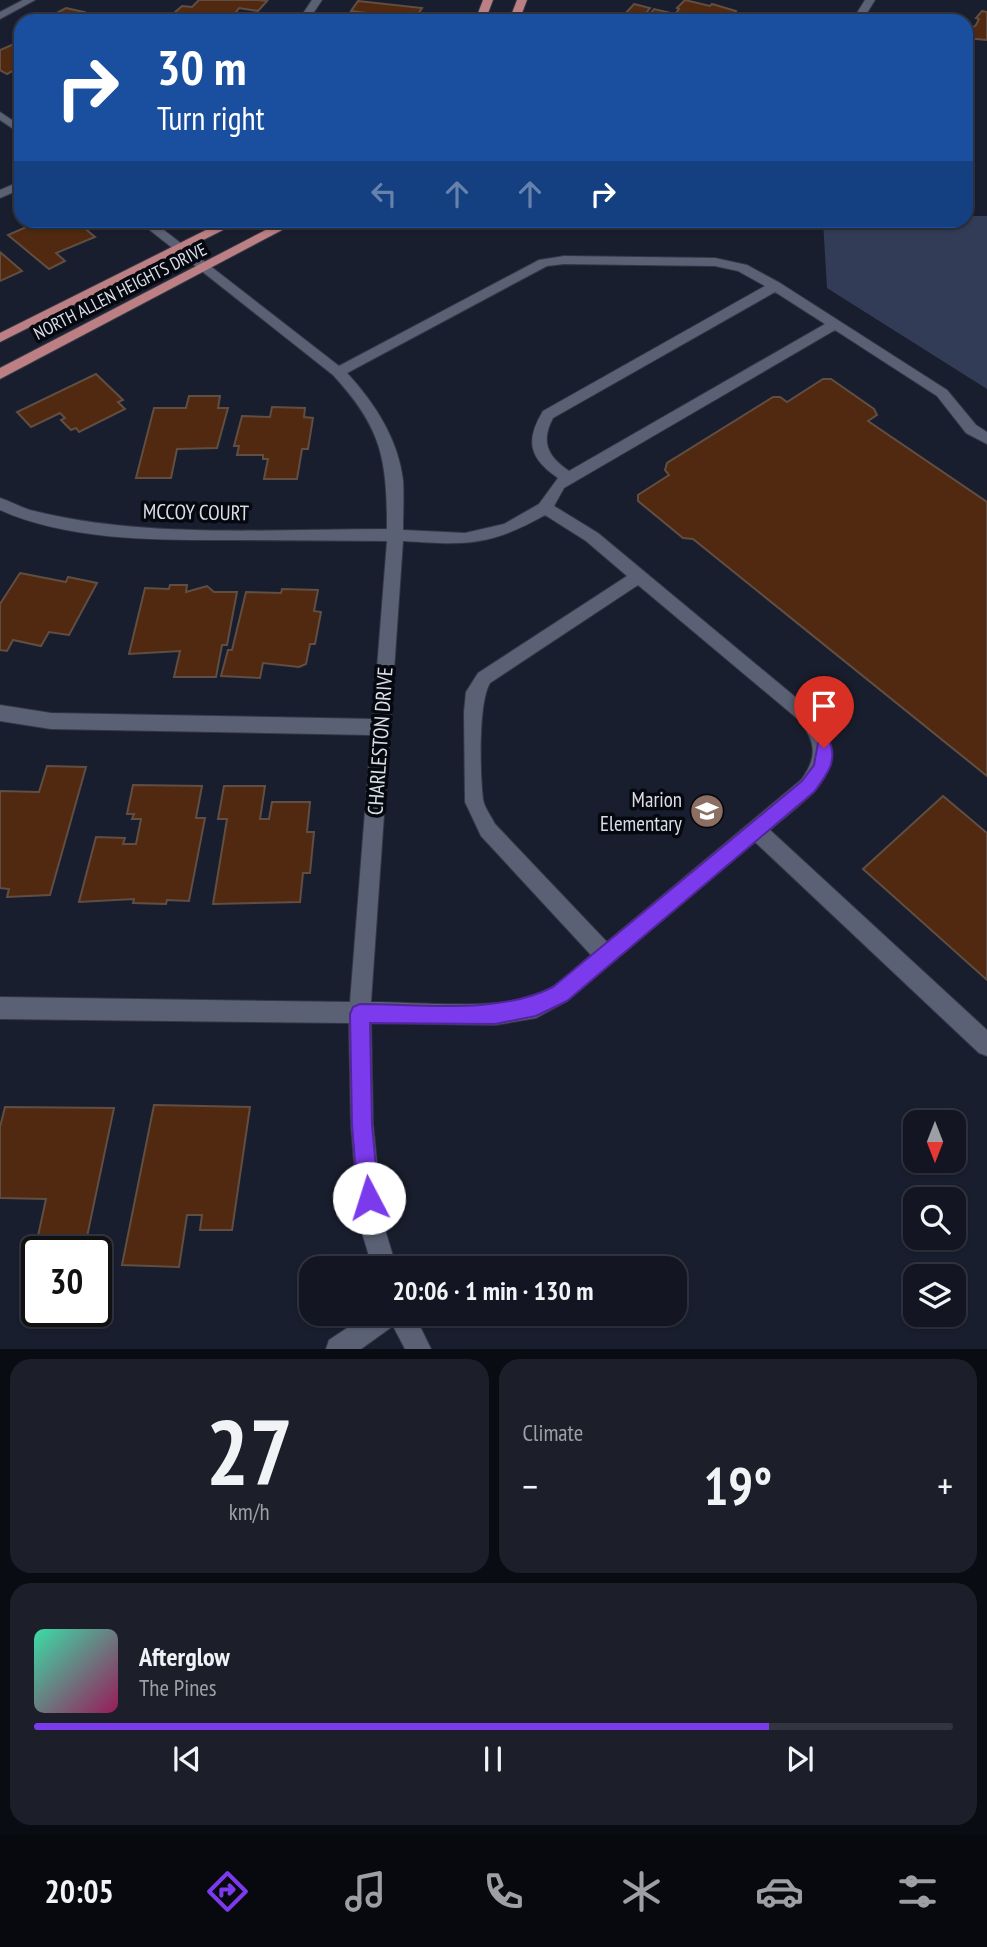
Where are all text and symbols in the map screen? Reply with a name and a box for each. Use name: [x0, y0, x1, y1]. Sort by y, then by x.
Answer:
text: 30 m: [157, 35, 246, 99]
icon: right: [42, 42, 133, 133]
text: Turn right: [157, 97, 265, 139]
icon: left: [365, 175, 403, 213]
icon: ahead: [438, 175, 476, 213]
icon: ahead: [511, 175, 549, 213]
icon: right: [584, 175, 622, 213]
street label: NORTH ALLEN HEIGHTS DRIVE: [30, 237, 210, 345]
street label: MCCOY COURT: [143, 498, 250, 526]
street label: CHARLESTON DRIVE: [361, 666, 399, 816]
pin: [794, 676, 854, 748]
icon: arrive: [805, 687, 843, 725]
place label: Marion Elementary: [600, 786, 682, 837]
school or university icon: Marion Elementary: [688, 792, 726, 830]
north arrow: [903, 1110, 966, 1172]
map controls: [903, 1110, 966, 1327]
position arrow: [332, 1161, 406, 1235]
button: search: [903, 1187, 966, 1250]
speed limit sign: 30: [21, 1236, 112, 1327]
button: layers: [903, 1264, 966, 1327]
text: 20:06 · 1 min · 130 m: [393, 1274, 593, 1307]
text: 27: [206, 1392, 293, 1510]
text: Climate: [523, 1418, 583, 1447]
text: 19°: [703, 1452, 772, 1519]
text: −: [523, 1461, 538, 1510]
text: +: [937, 1461, 953, 1510]
text: km/h: [229, 1497, 270, 1526]
text: Afterglow: [139, 1640, 230, 1673]
text: The Pines: [139, 1673, 217, 1702]
icon: previous: [168, 1740, 206, 1778]
icon: pause: [474, 1740, 512, 1778]
icon: next: [781, 1740, 819, 1778]
icon: directions: [203, 1867, 252, 1916]
icon: music: [341, 1867, 390, 1916]
icon: phone: [479, 1867, 528, 1916]
icon: climate: [617, 1867, 666, 1916]
icon: car: [755, 1867, 804, 1916]
icon: filters: [893, 1867, 942, 1916]
text: 20:05: [45, 1870, 114, 1912]

